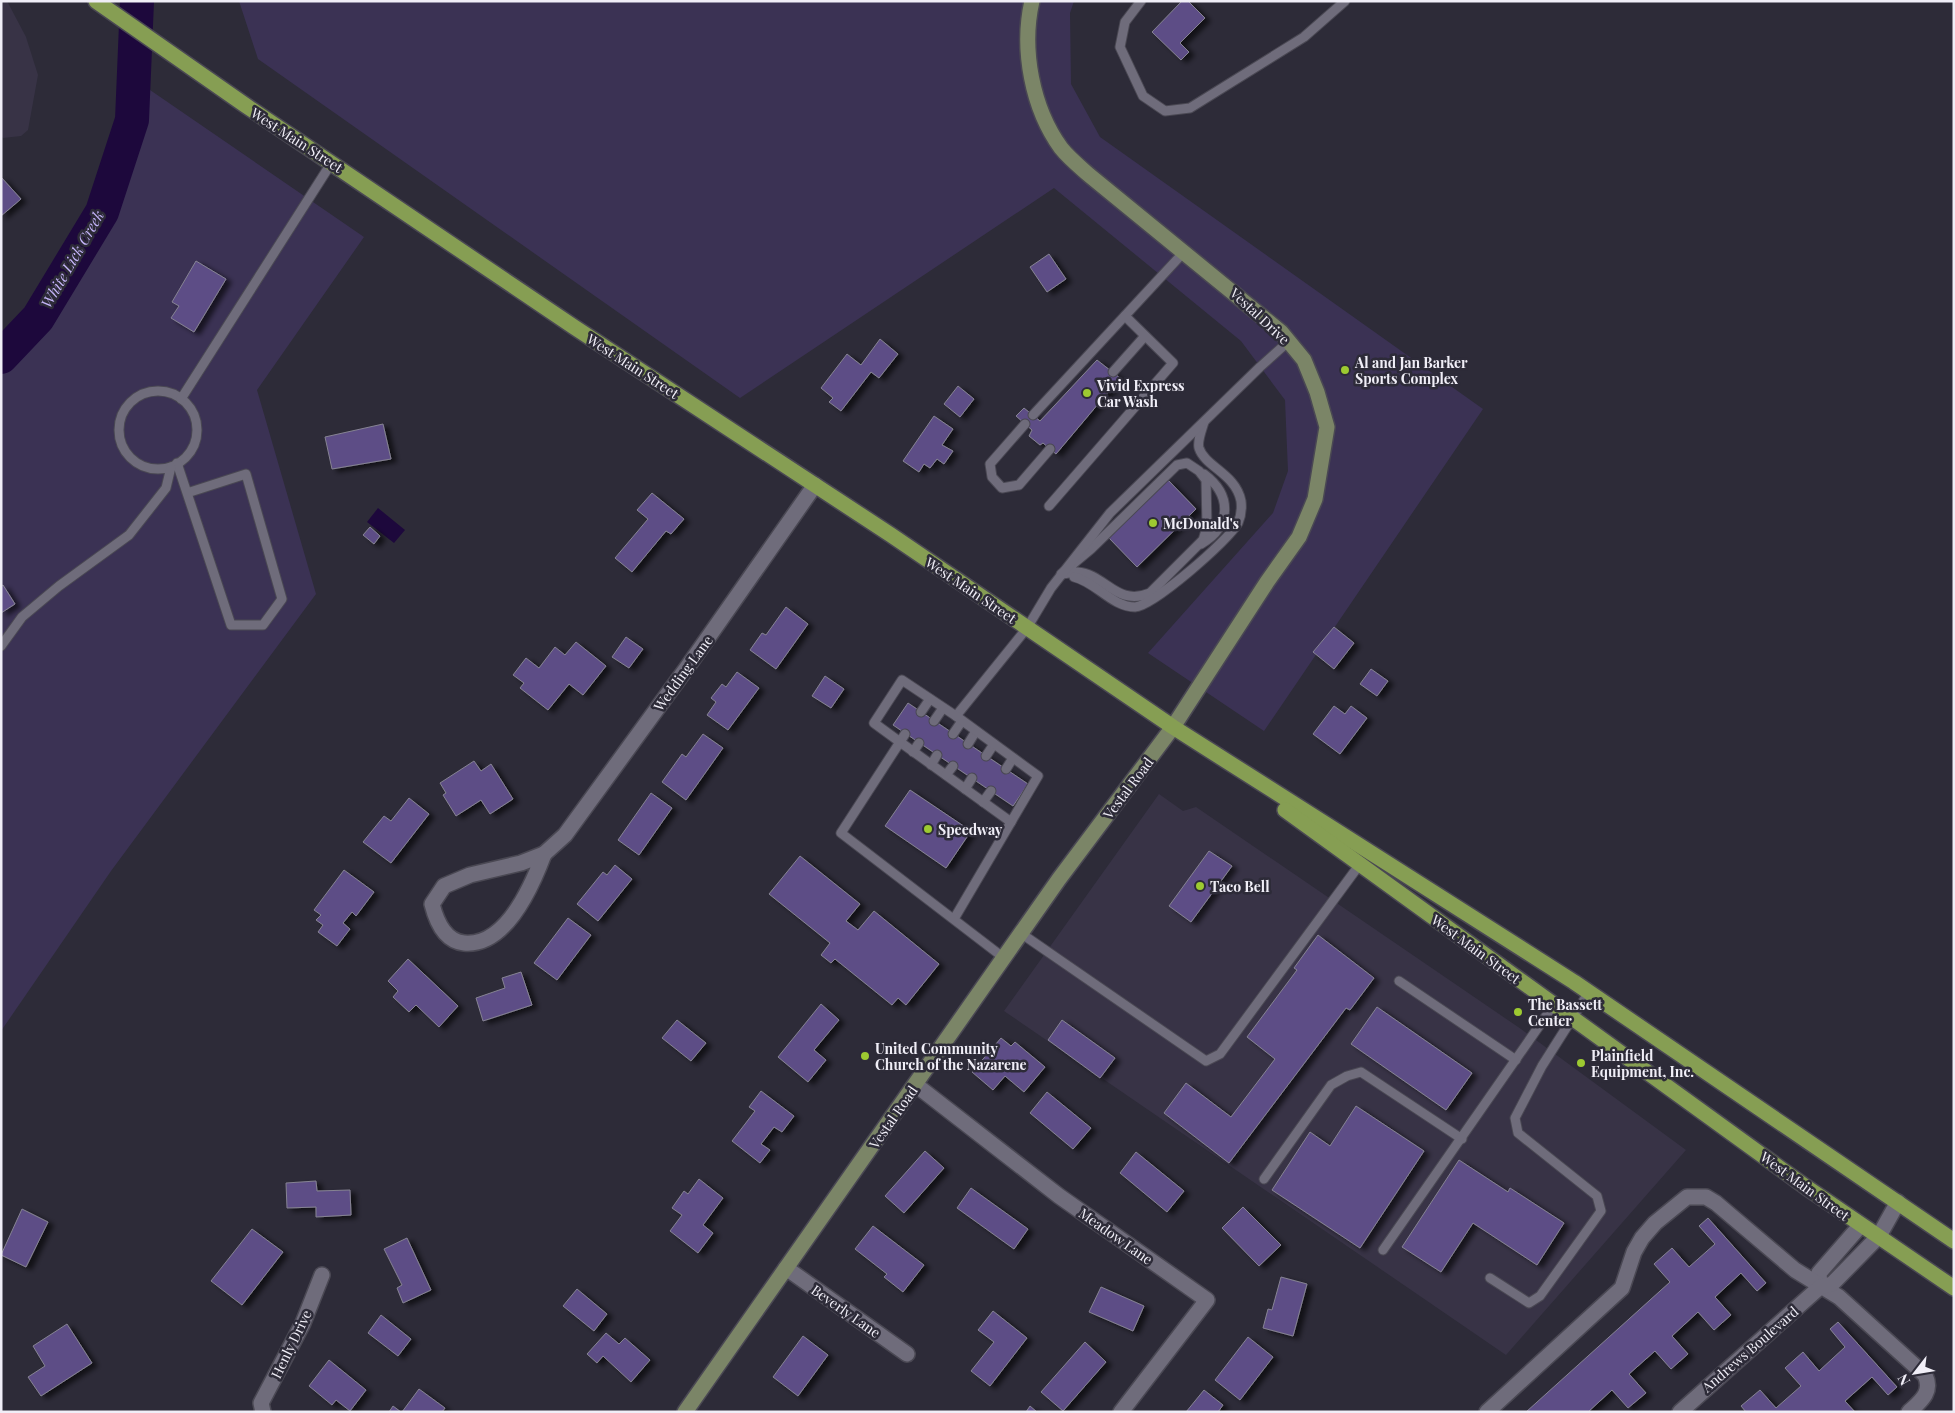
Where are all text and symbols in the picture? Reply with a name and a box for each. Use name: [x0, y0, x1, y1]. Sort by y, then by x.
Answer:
street label: West Main Street: [247, 103, 347, 177]
water label: White Lick Creek: [36, 206, 108, 311]
street label: Vestal Drive: [1225, 283, 1294, 349]
street label: West Main Street: [583, 329, 683, 403]
place label: Al and Jan Barker Sports Complex: [1354, 353, 1468, 388]
marker: Al and Jan Barker Sports Complex: [1339, 364, 1351, 376]
place label: Vivid Express Car Wash: [1096, 376, 1185, 411]
marker: Vivid Express Car Wash: [1081, 387, 1093, 399]
place label: McDonald's: [1163, 514, 1239, 533]
marker: McDonald's: [1147, 517, 1159, 529]
street label: West Main Street: [921, 552, 1021, 628]
street label: Wedding Lane: [649, 631, 717, 715]
street label: Vestal Road: [1098, 753, 1157, 824]
place label: Speedway: [938, 820, 1003, 839]
marker: Speedway: [922, 823, 934, 835]
place label: Taco Bell: [1210, 877, 1270, 896]
marker: Taco Bell: [1194, 880, 1206, 892]
street label: West Main Street: [1427, 910, 1525, 988]
place label: The Bassett Center: [1528, 995, 1602, 1030]
marker: The Bassett Center: [1512, 1006, 1524, 1018]
place label: United Community Church of the Nazarene: [875, 1039, 1027, 1074]
place label: Plainfield Equipment, Inc.: [1591, 1046, 1694, 1081]
marker: United Community Church of the Nazarene: [859, 1050, 871, 1062]
marker: Plainfield Equipment, Inc.: [1575, 1057, 1587, 1069]
street label: Vestal Road: [864, 1082, 922, 1153]
street label: West Main Street: [1756, 1147, 1854, 1225]
street label: Meadow Lane: [1075, 1203, 1157, 1269]
street label: Beverly Lane: [808, 1280, 884, 1342]
street label: Andrews Boulevard: [1697, 1302, 1802, 1397]
street label: Henly Drive: [266, 1306, 316, 1382]
north arrow: [1890, 1348, 1940, 1398]
text: N: [1893, 1371, 1914, 1389]

